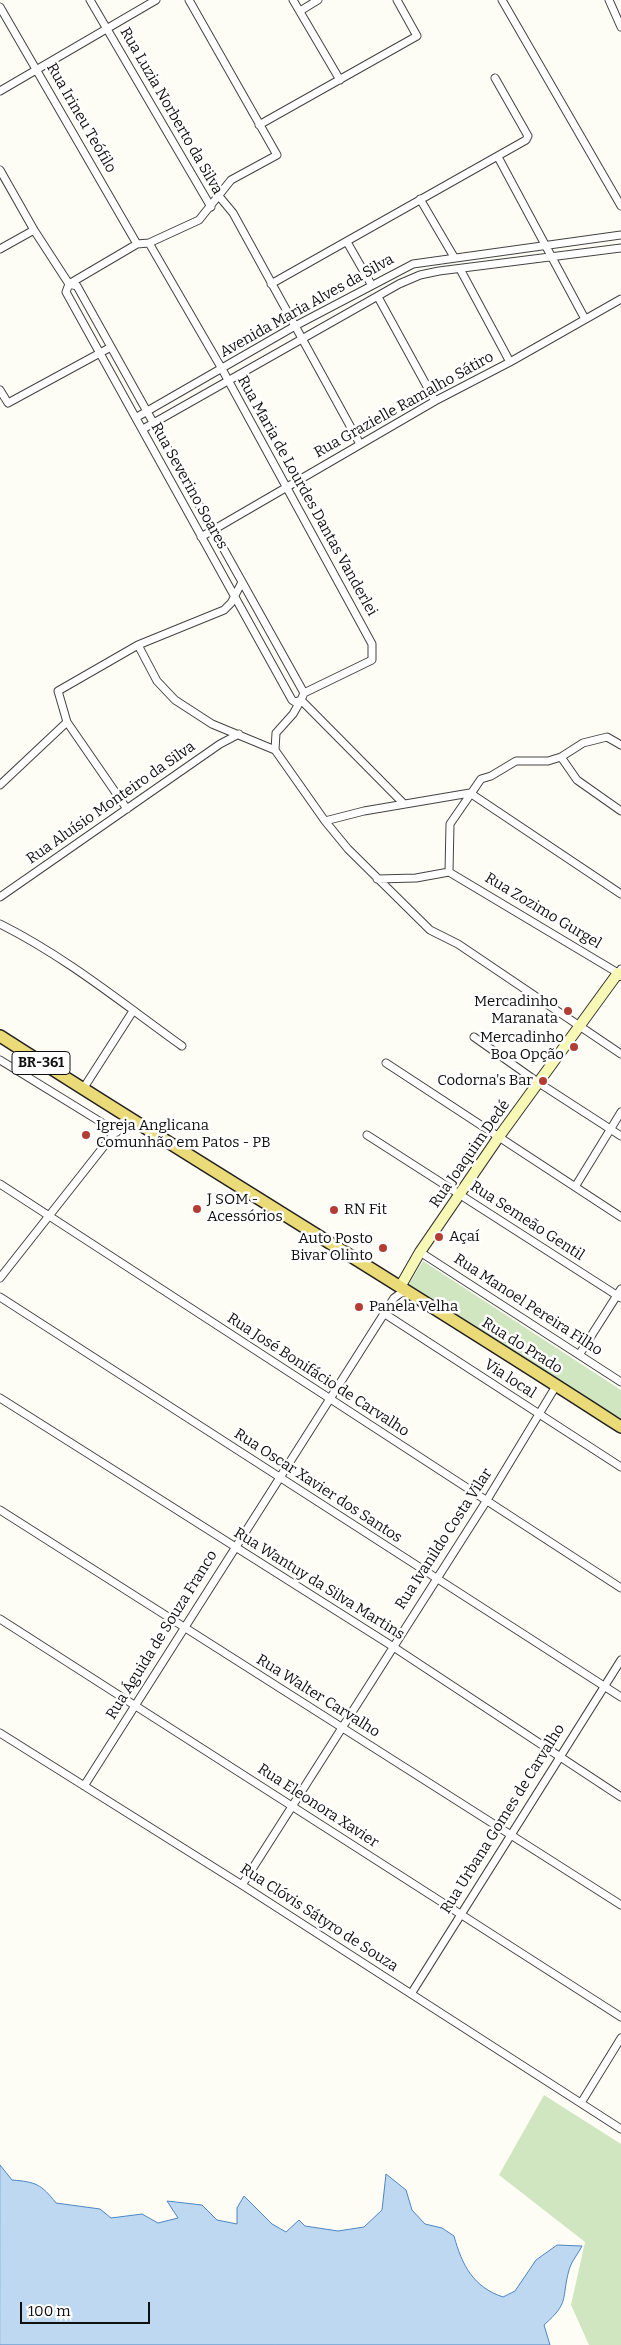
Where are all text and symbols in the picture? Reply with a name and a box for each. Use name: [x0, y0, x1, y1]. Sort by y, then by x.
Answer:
street label: Rua Luzia Norberto da Silva: [116, 24, 226, 198]
street label: Rua Irineu Teófilo: [42, 60, 120, 176]
street label: Avenida Maria Alves da Silva: [217, 251, 397, 361]
street label: Rua Grazielle Ramalho Sátiro: [311, 348, 497, 462]
street label: Rua Maria de Lourdes Dantas Vanderlei: [233, 373, 381, 619]
street label: Rua Severino Soares: [147, 420, 231, 552]
street label: Rua Aluísio Monteiro da Silva: [23, 738, 199, 868]
street label: Rua Zozimo Gurgel: [481, 869, 605, 953]
place label: Mercadinho Maranata: [474, 993, 558, 1028]
marker: Mercadinho Maranata: [562, 1005, 574, 1017]
place label: Mercadinho Boa Opção: [480, 1029, 564, 1064]
marker: Mercadinho Boa Opção: [568, 1041, 580, 1053]
road number: BR-361: [12, 1052, 70, 1074]
place label: Codorna's Bar: [437, 1072, 533, 1090]
marker: Codorna's Bar: [537, 1075, 549, 1087]
street label: Rua Joaquim Dedé: [426, 1097, 514, 1211]
place label: Igreja Anglicana Comunhão em Patos - PB: [96, 1117, 271, 1152]
marker: Igreja Anglicana Comunhão em Patos - PB: [80, 1129, 92, 1141]
street label: Rua Semeão Gentil: [467, 1177, 587, 1265]
place label: J SOM - Acessórios: [207, 1191, 283, 1226]
place label: RN Fit: [344, 1201, 387, 1219]
marker: J SOM - Acessórios: [191, 1203, 203, 1215]
marker: RN Fit: [328, 1204, 340, 1216]
place label: Açaí: [449, 1228, 479, 1246]
place label: Auto Posto Bivar Olinto: [291, 1230, 373, 1265]
marker: Açaí: [433, 1231, 445, 1243]
marker: Auto Posto Bivar Olinto: [377, 1242, 389, 1254]
street label: Rua Manoel Pereira Filho: [450, 1250, 606, 1360]
place label: Panela Velha: [369, 1298, 458, 1316]
marker: Panela Velha: [353, 1301, 365, 1313]
street label: Rua José Bonifácio de Carvalho: [224, 1309, 412, 1441]
street label: Rua do Prado: [479, 1314, 565, 1378]
street label: Via local: [481, 1356, 539, 1402]
street label: Rua Oscar Xavier dos Santos: [231, 1425, 405, 1547]
street label: Rua Ivanildo Costa Vilar: [392, 1465, 496, 1613]
street label: Rua Wantuy da Silva Martins: [230, 1524, 408, 1644]
street label: Rua Águida de Souza Franco: [103, 1547, 221, 1723]
street label: Rua Walter Carvalho: [253, 1651, 383, 1741]
street label: Rua Urbana Gomes de Carvalho: [437, 1721, 569, 1917]
street label: Rua Eleonora Xavier: [254, 1760, 382, 1852]
street label: Rua Clóvis Sátyro de Souza: [237, 1860, 401, 1976]
scale bar: [22, 2292, 152, 2324]
text: 100 m: [28, 2302, 71, 2320]

